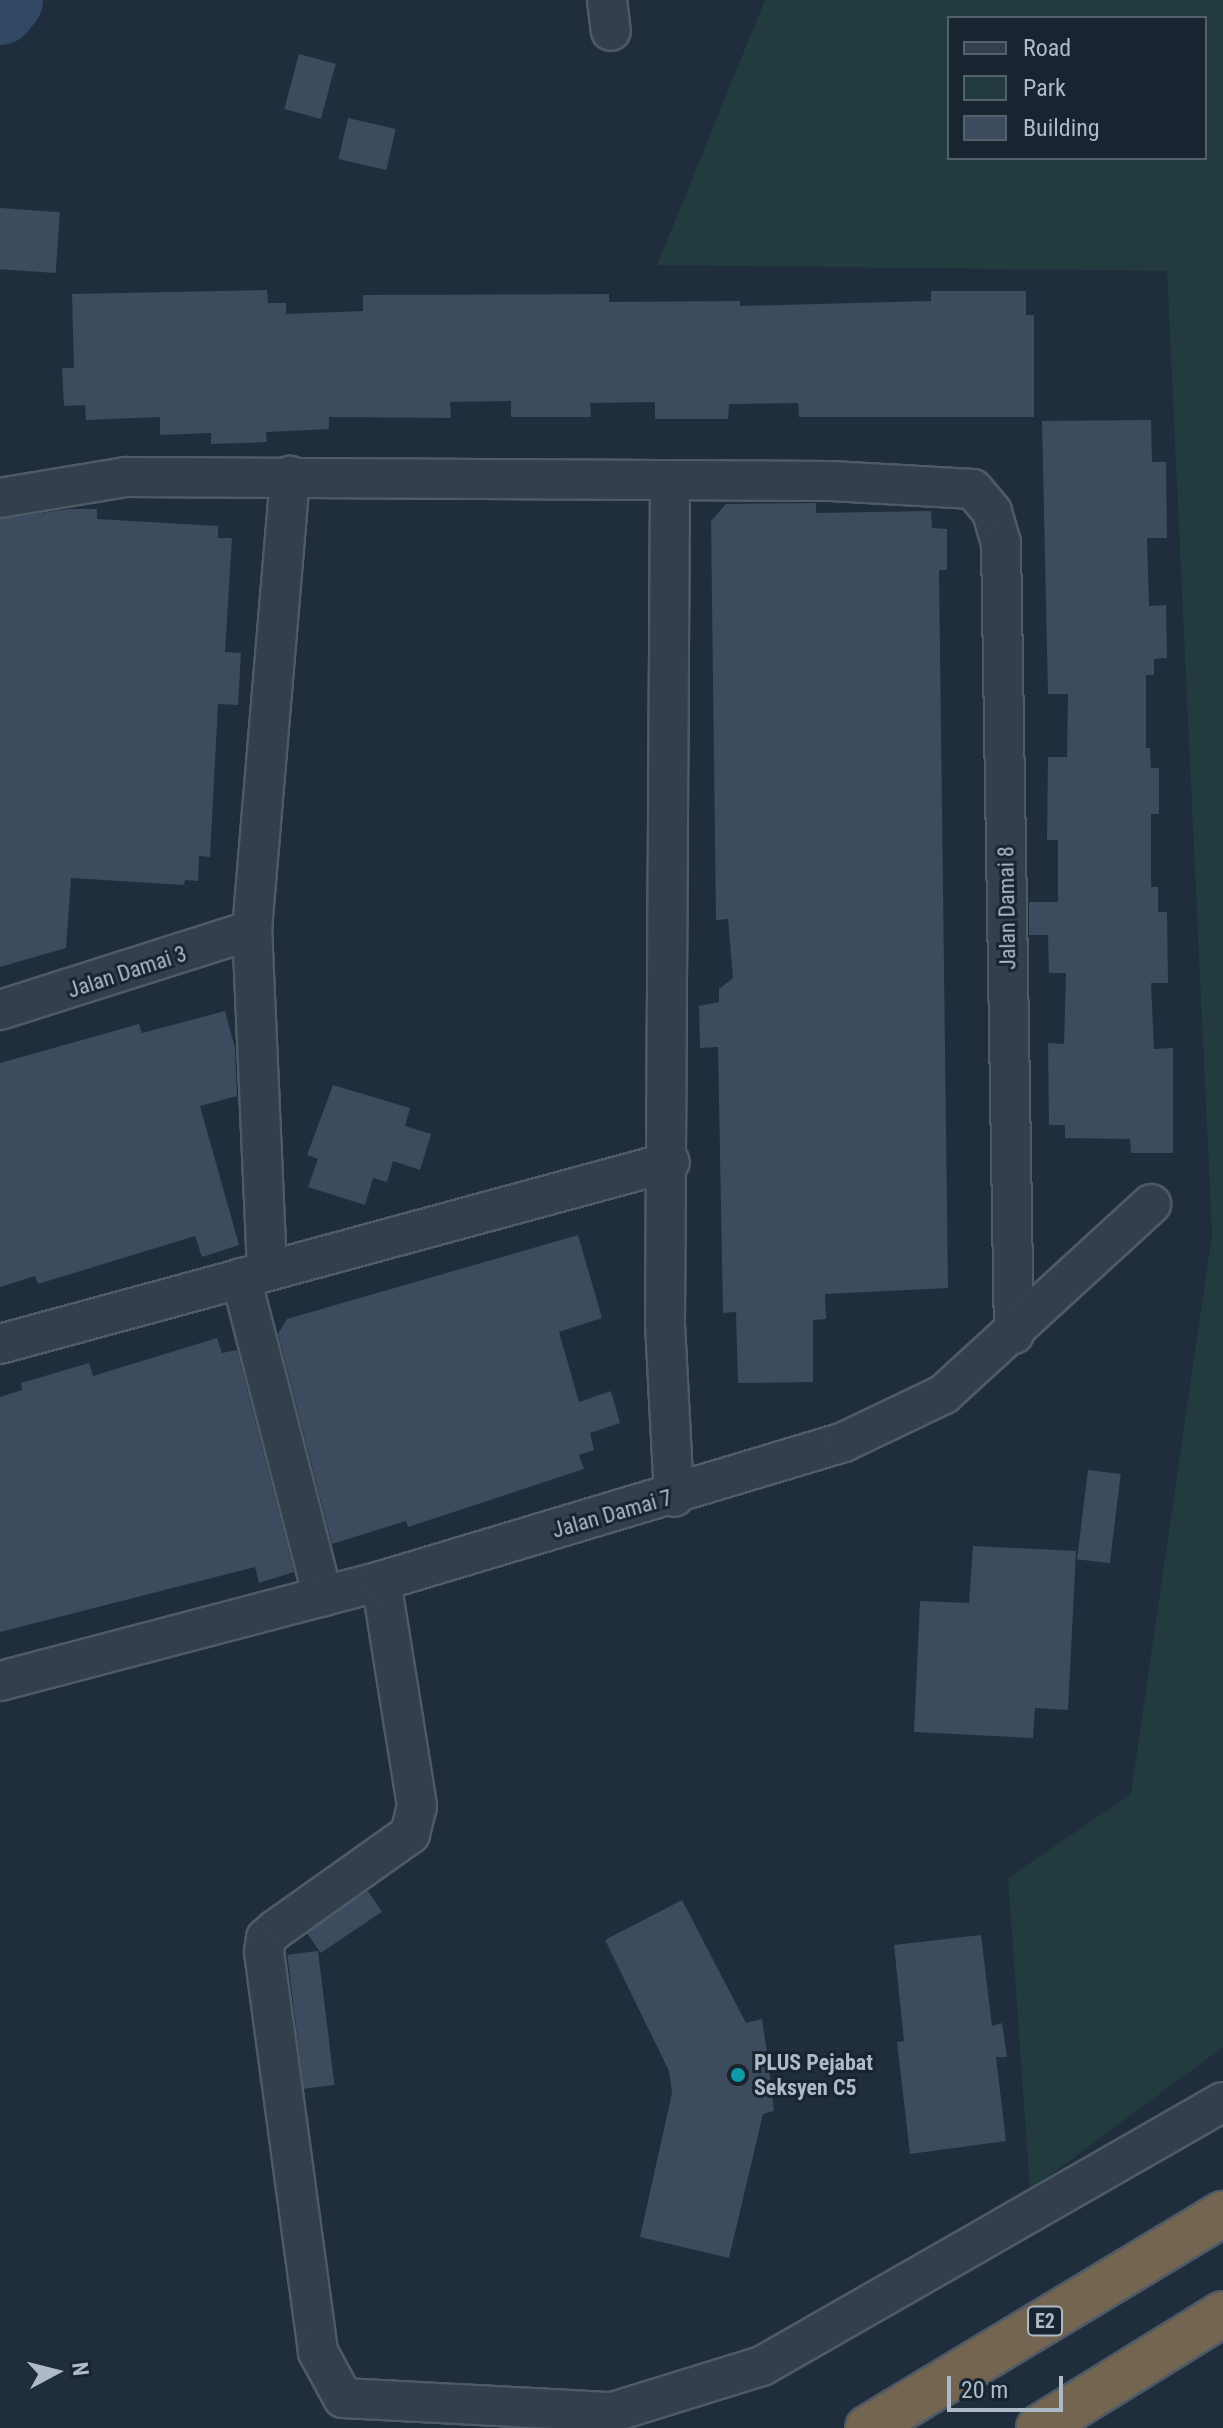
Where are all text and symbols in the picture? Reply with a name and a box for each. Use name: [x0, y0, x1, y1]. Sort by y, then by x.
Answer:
legend: [947, 16, 1207, 160]
text: Road: [1023, 34, 1071, 62]
text: Park: [1023, 74, 1066, 102]
text: Building: [1023, 114, 1100, 142]
street label: Jalan Damai 8: [993, 846, 1021, 970]
street label: Jalan Damai 3: [64, 940, 190, 1004]
street label: Jalan Damai 7: [549, 1484, 675, 1544]
place label: PLUS Pejabat Seksyen C5: [754, 2049, 873, 2100]
marker: PLUS Pejabat Seksyen C5: [729, 2066, 747, 2084]
road number: E2: [1027, 2305, 1063, 2337]
north arrow: [16, 2332, 96, 2412]
scale bar: [951, 2360, 1067, 2410]
text: N: [67, 2361, 94, 2377]
text: 20 m: [961, 2376, 1008, 2404]

